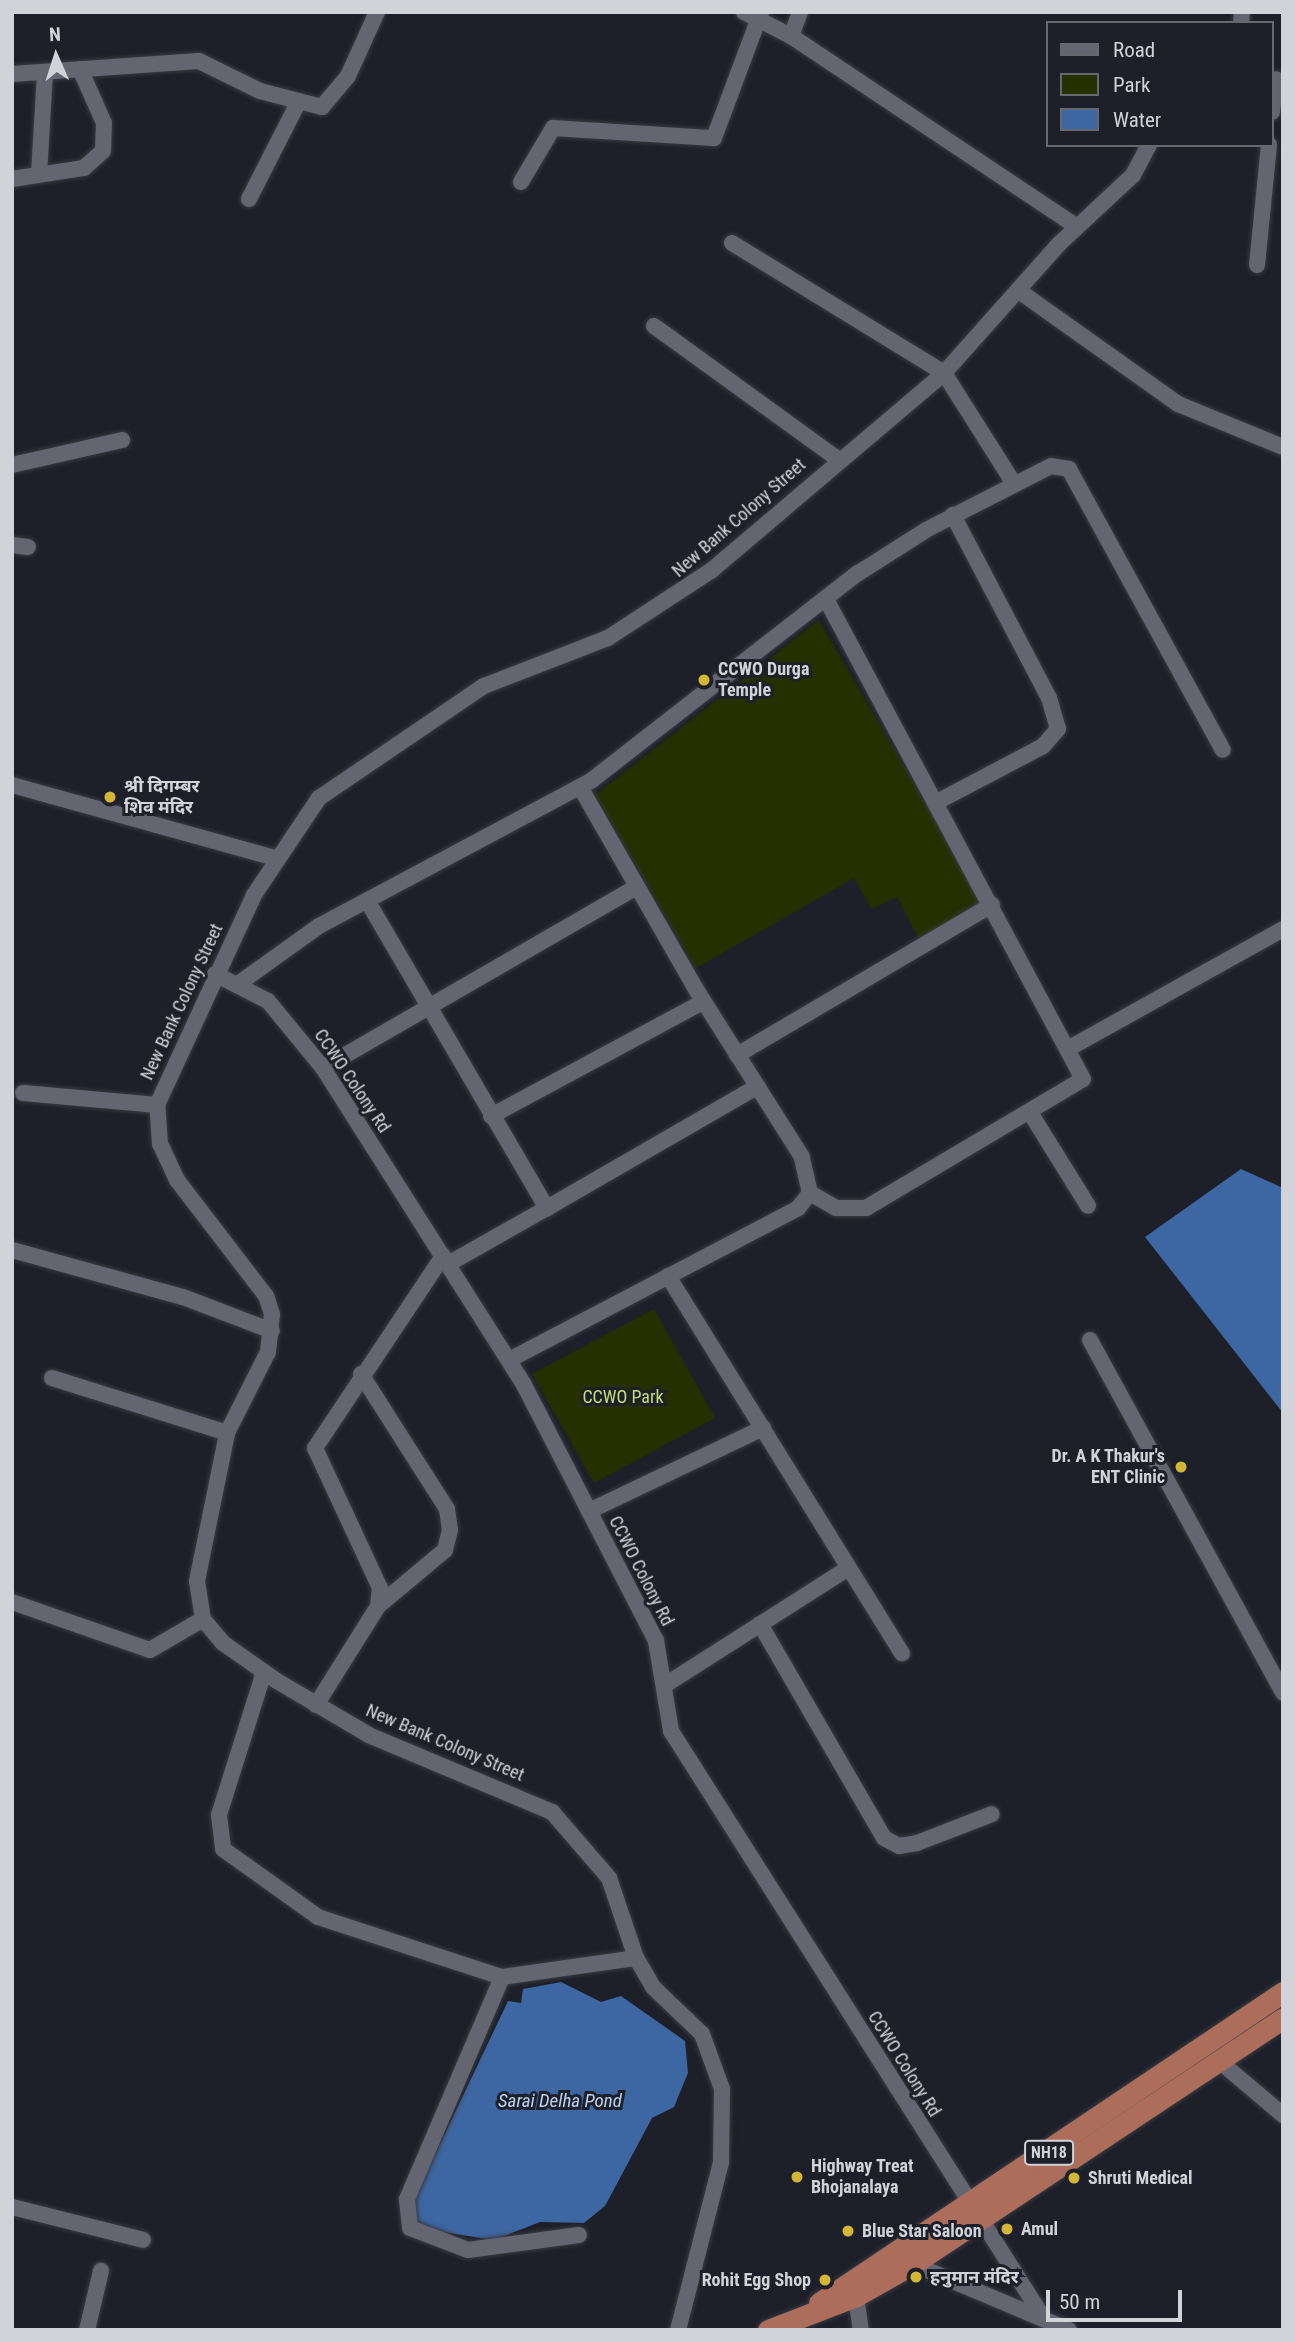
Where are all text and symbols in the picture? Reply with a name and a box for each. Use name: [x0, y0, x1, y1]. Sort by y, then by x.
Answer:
north arrow: [21, 21, 91, 91]
legend: [1046, 21, 1274, 147]
text: N: [48, 23, 61, 46]
text: Road: [1113, 38, 1155, 62]
text: Park: [1113, 73, 1150, 97]
text: Water: [1113, 108, 1161, 132]
street label: New Bank Colony Street: [668, 454, 810, 582]
place label: CCWO Durga Temple: [718, 659, 809, 702]
marker: CCWO Durga Temple: [696, 672, 712, 688]
place label: श्री दिगम्बर शिव मंदिर: [124, 776, 199, 818]
marker: श्री दिगम्बर शिव मंदिर: [102, 789, 118, 805]
street label: New Bank Colony Street: [136, 921, 228, 1083]
street label: CCWO Colony Rd: [309, 1025, 395, 1137]
park label: CCWO Park: [582, 1386, 664, 1408]
place label: Dr. A K Thakur's ENT Clinic: [1051, 1446, 1165, 1488]
marker: Dr. A K Thakur's ENT Clinic: [1171, 1457, 1191, 1477]
street label: CCWO Colony Rd: [604, 1513, 678, 1629]
street label: New Bank Colony Street: [363, 1700, 527, 1786]
street label: CCWO Colony Rd: [863, 2007, 945, 2121]
water label: Sarai Delha Pond: [498, 2090, 622, 2112]
road number: NH18: [1023, 2140, 1075, 2166]
place label: Highway Treat Bhojanalaya: [811, 2156, 914, 2198]
place label: Shruti Medical: [1088, 2167, 1193, 2189]
marker: Highway Treat Bhojanalaya: [789, 2169, 805, 2185]
marker: Shruti Medical: [1066, 2170, 1082, 2186]
place label: Amul: [1021, 2218, 1058, 2240]
place label: Blue Star Saloon: [862, 2220, 982, 2242]
marker: Amul: [999, 2221, 1015, 2237]
marker: Blue Star Saloon: [840, 2223, 856, 2239]
place label: हनुमान मंदिर: [930, 2266, 1019, 2288]
place label: Rohit Egg Shop: [702, 2269, 811, 2291]
marker: हनुमान मंदिर: [908, 2269, 924, 2285]
marker: Rohit Egg Shop: [817, 2272, 833, 2288]
scale bar: [1050, 2276, 1186, 2320]
text: 50 m: [1059, 2290, 1100, 2314]

